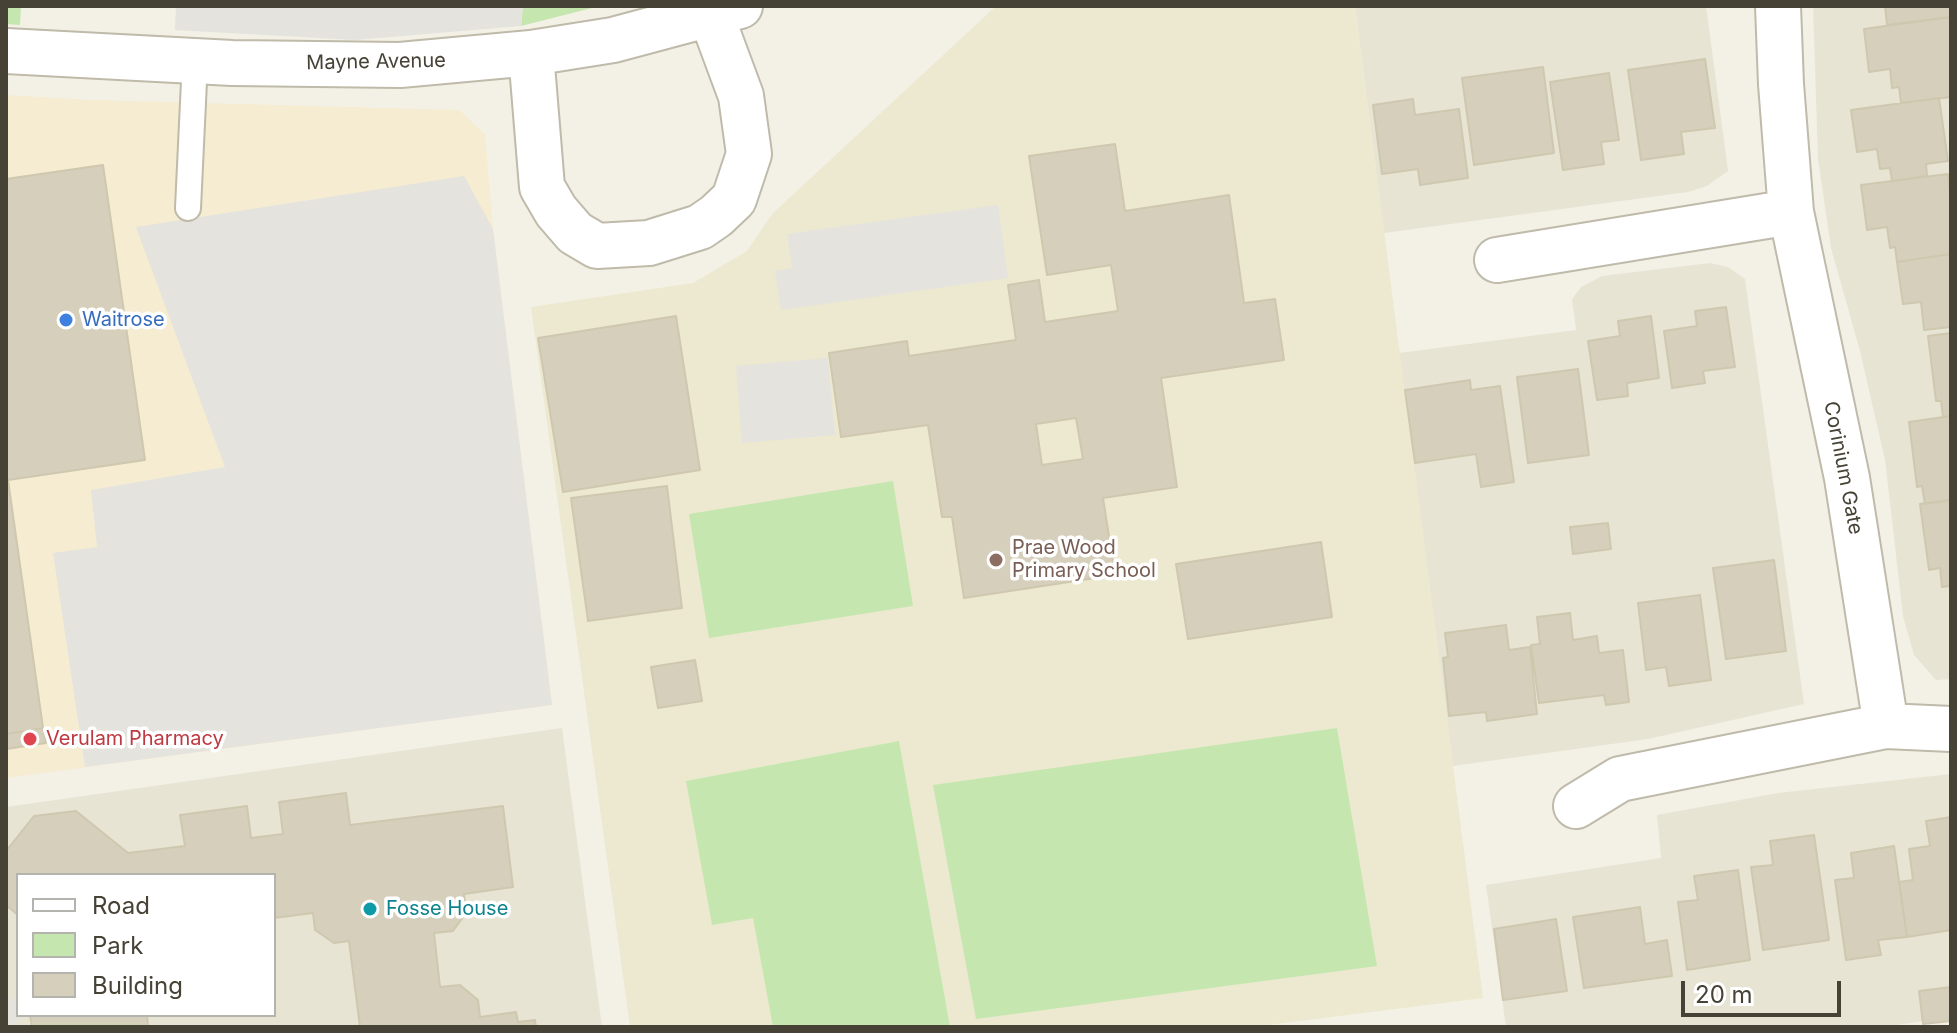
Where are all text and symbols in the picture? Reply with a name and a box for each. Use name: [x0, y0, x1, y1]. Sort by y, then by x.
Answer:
street label: Mayne Avenue: [306, 49, 446, 75]
place label: Waitrose: [82, 308, 165, 332]
marker: Waitrose: [57, 311, 75, 329]
street label: Corinium Gate: [1818, 399, 1868, 537]
place label: Prae Wood Primary School: [1012, 536, 1156, 583]
marker: Prae Wood Primary School: [987, 551, 1005, 569]
place label: Verulam Pharmacy: [46, 727, 224, 751]
marker: Verulam Pharmacy: [21, 730, 39, 748]
legend: [16, 873, 276, 1017]
text: Road: [92, 891, 150, 920]
place label: Fosse House: [386, 897, 508, 921]
marker: Fosse House: [361, 900, 379, 918]
text: Park: [92, 931, 143, 960]
scale bar: [1685, 965, 1845, 1015]
text: Building: [92, 971, 183, 1000]
text: 20 m: [1695, 980, 1753, 1009]

